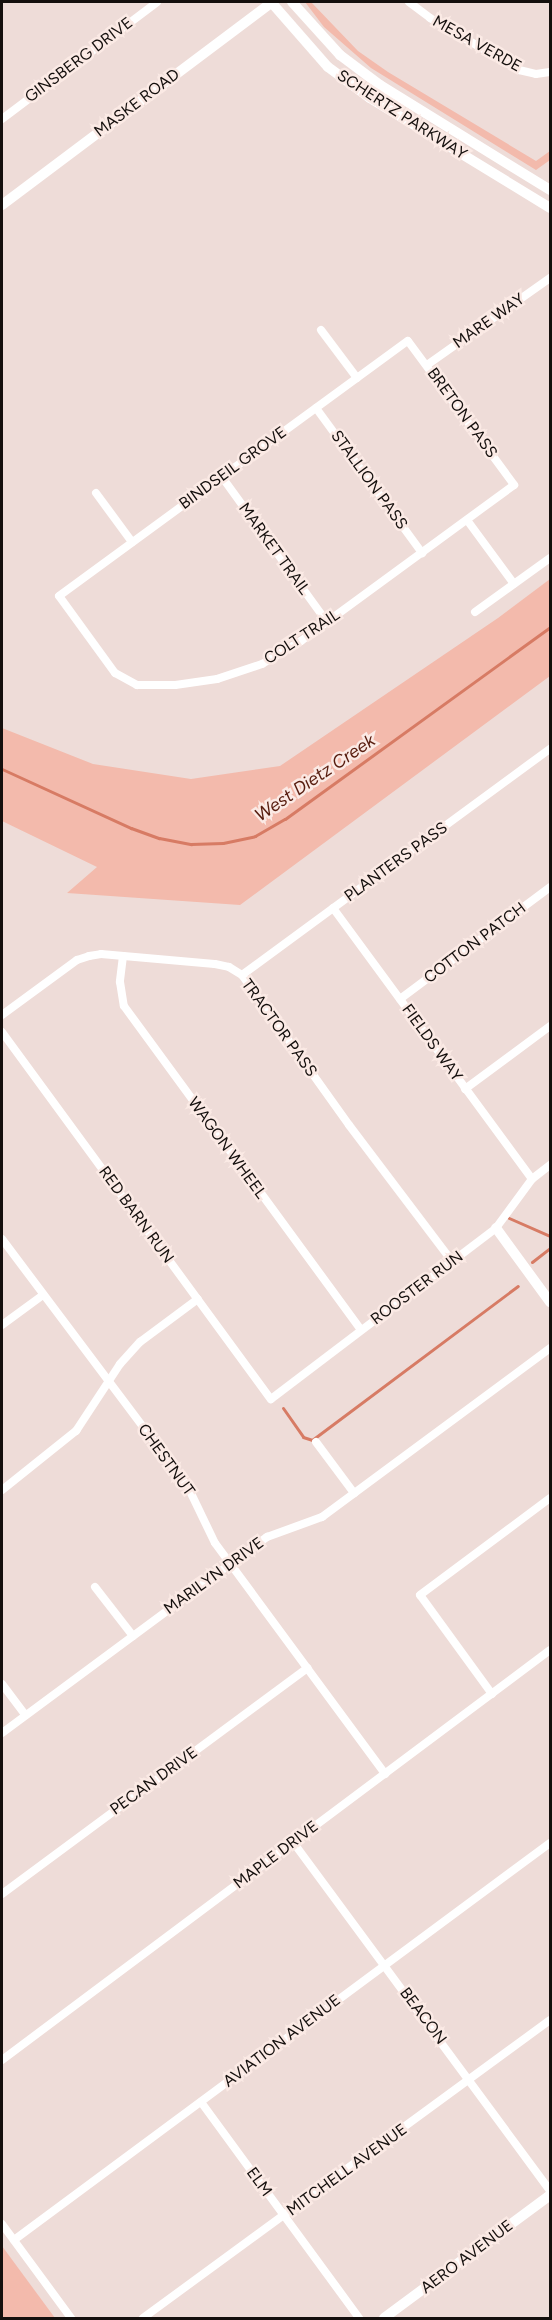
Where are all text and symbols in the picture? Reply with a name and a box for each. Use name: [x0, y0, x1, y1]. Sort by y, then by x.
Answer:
street label: MESA VERDE: [429, 12, 525, 76]
street label: GINSBERG DRIVE: [21, 13, 137, 107]
street label: MASKE ROAD: [91, 65, 183, 141]
street label: SCHERTZ PARKWAY: [334, 66, 470, 164]
street label: MARE WAY: [450, 289, 528, 353]
street label: BRETON PASS: [423, 364, 501, 462]
street label: BINDSEIL GROVE: [175, 422, 291, 514]
street label: STALLION PASS: [327, 427, 411, 533]
street label: MARKET TRAIL: [234, 499, 314, 599]
street label: COLT TRAIL: [261, 605, 343, 669]
water label: West Dietz Creek: [251, 730, 379, 826]
street label: PLANTERS PASS: [341, 818, 451, 906]
street label: COTTON PATCH: [420, 898, 530, 988]
street label: TRACTOR PASS: [237, 975, 321, 1081]
street label: FIELDS WAY: [398, 1001, 466, 1085]
street label: WAGON WHEEL: [184, 1093, 270, 1203]
street label: RED BARN RUN: [94, 1163, 178, 1267]
street label: ROOSTER RUN: [367, 1247, 467, 1329]
street label: CHESTNUT: [134, 1420, 198, 1500]
street label: MARILYN DRIVE: [160, 1533, 268, 1619]
street label: PECAN DRIVE: [107, 1743, 201, 1819]
street label: MAPLE DRIVE: [230, 1817, 322, 1893]
street label: BEACON: [395, 1984, 451, 2048]
street label: AVIATION AVENUE: [220, 1991, 344, 2091]
street label: MITCHELL AVENUE: [283, 2120, 411, 2220]
street label: ELM: [242, 2164, 276, 2200]
street label: AERO AVENUE: [417, 2216, 517, 2298]

